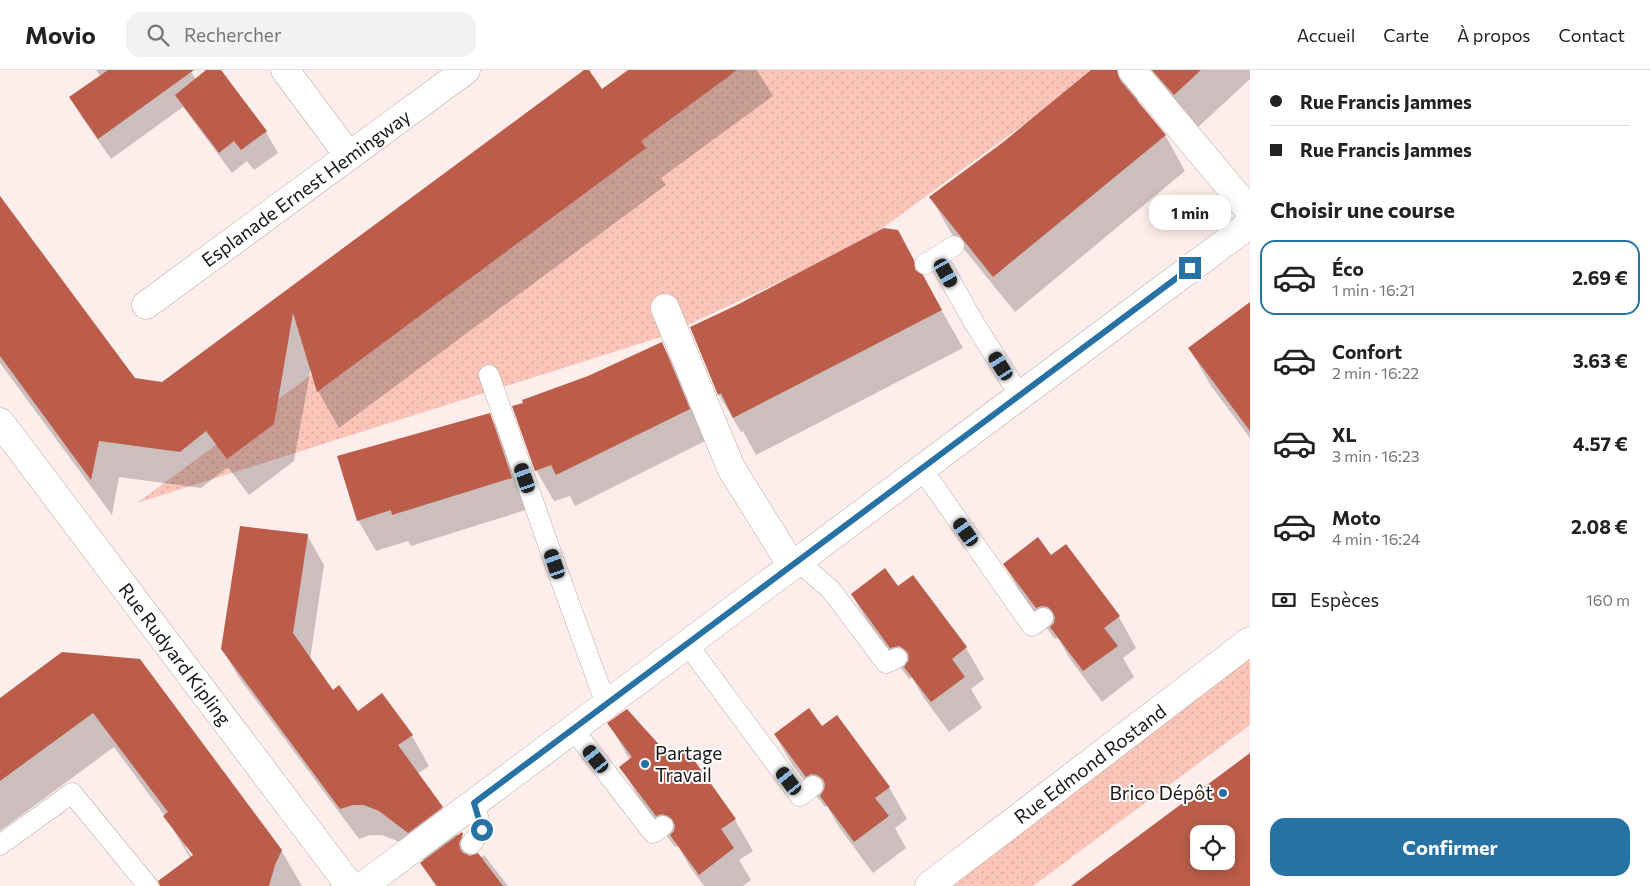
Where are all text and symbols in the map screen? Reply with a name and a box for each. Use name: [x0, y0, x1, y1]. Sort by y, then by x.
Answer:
search box: [126, 12, 476, 57]
text: Movio: [25, 20, 96, 49]
icon: search: [144, 21, 172, 49]
text: Rechercher: [184, 23, 281, 46]
text: Accueil: [1297, 24, 1355, 46]
text: Carte: [1383, 24, 1429, 46]
text: À propos: [1457, 24, 1531, 46]
text: Contact: [1559, 24, 1625, 46]
text: Rue Francis Jammes: [1300, 90, 1472, 113]
street label: Esplanade Ernest Hemingway: [197, 104, 415, 271]
text: Rue Francis Jammes: [1300, 138, 1472, 161]
callout: 1 min: [1149, 196, 1231, 230]
text: Choisir une course: [1270, 196, 1455, 223]
text: 1 min: [1171, 203, 1209, 222]
icon: car: [1272, 255, 1317, 300]
car: [932, 256, 959, 290]
route end: [1179, 257, 1201, 279]
text: Éco: [1332, 257, 1364, 280]
text: 2.69 €: [1572, 266, 1628, 289]
text: 1 min · 16:21: [1332, 280, 1415, 299]
icon: car: [1272, 338, 1317, 383]
text: Confort: [1332, 340, 1402, 363]
car: [986, 349, 1015, 383]
text: 3.63 €: [1573, 349, 1628, 372]
text: 2 min · 16:22: [1332, 363, 1419, 382]
icon: car: [1272, 421, 1317, 466]
text: XL: [1332, 423, 1357, 446]
text: 4.57 €: [1573, 432, 1628, 455]
text: 3 min · 16:23: [1332, 446, 1420, 465]
car: [513, 461, 536, 495]
icon: car: [1272, 504, 1317, 549]
text: Moto: [1332, 506, 1381, 529]
car: [951, 515, 980, 549]
text: 2.08 €: [1571, 515, 1628, 538]
text: 4 min · 16:24: [1332, 529, 1420, 548]
car: [543, 547, 566, 581]
street label: Rue Rudyard Kipling: [114, 578, 236, 729]
icon: cash: [1270, 586, 1298, 614]
text: Espèces: [1310, 588, 1379, 611]
text: 160 m: [1586, 590, 1630, 609]
street label: Rue Edmond Rostand: [1009, 699, 1170, 828]
place label: Partage Travail: [655, 741, 722, 786]
car: [580, 743, 611, 775]
marker: Partage Travail: [639, 758, 651, 770]
car: [773, 765, 804, 797]
place label: Brico Dépôt: [1110, 781, 1213, 804]
marker: Brico Dépôt: [1217, 787, 1229, 799]
button: Confirmer: [1270, 818, 1630, 876]
route start: [471, 819, 493, 841]
map controls: [1190, 825, 1235, 870]
button: locate: [1190, 825, 1235, 870]

